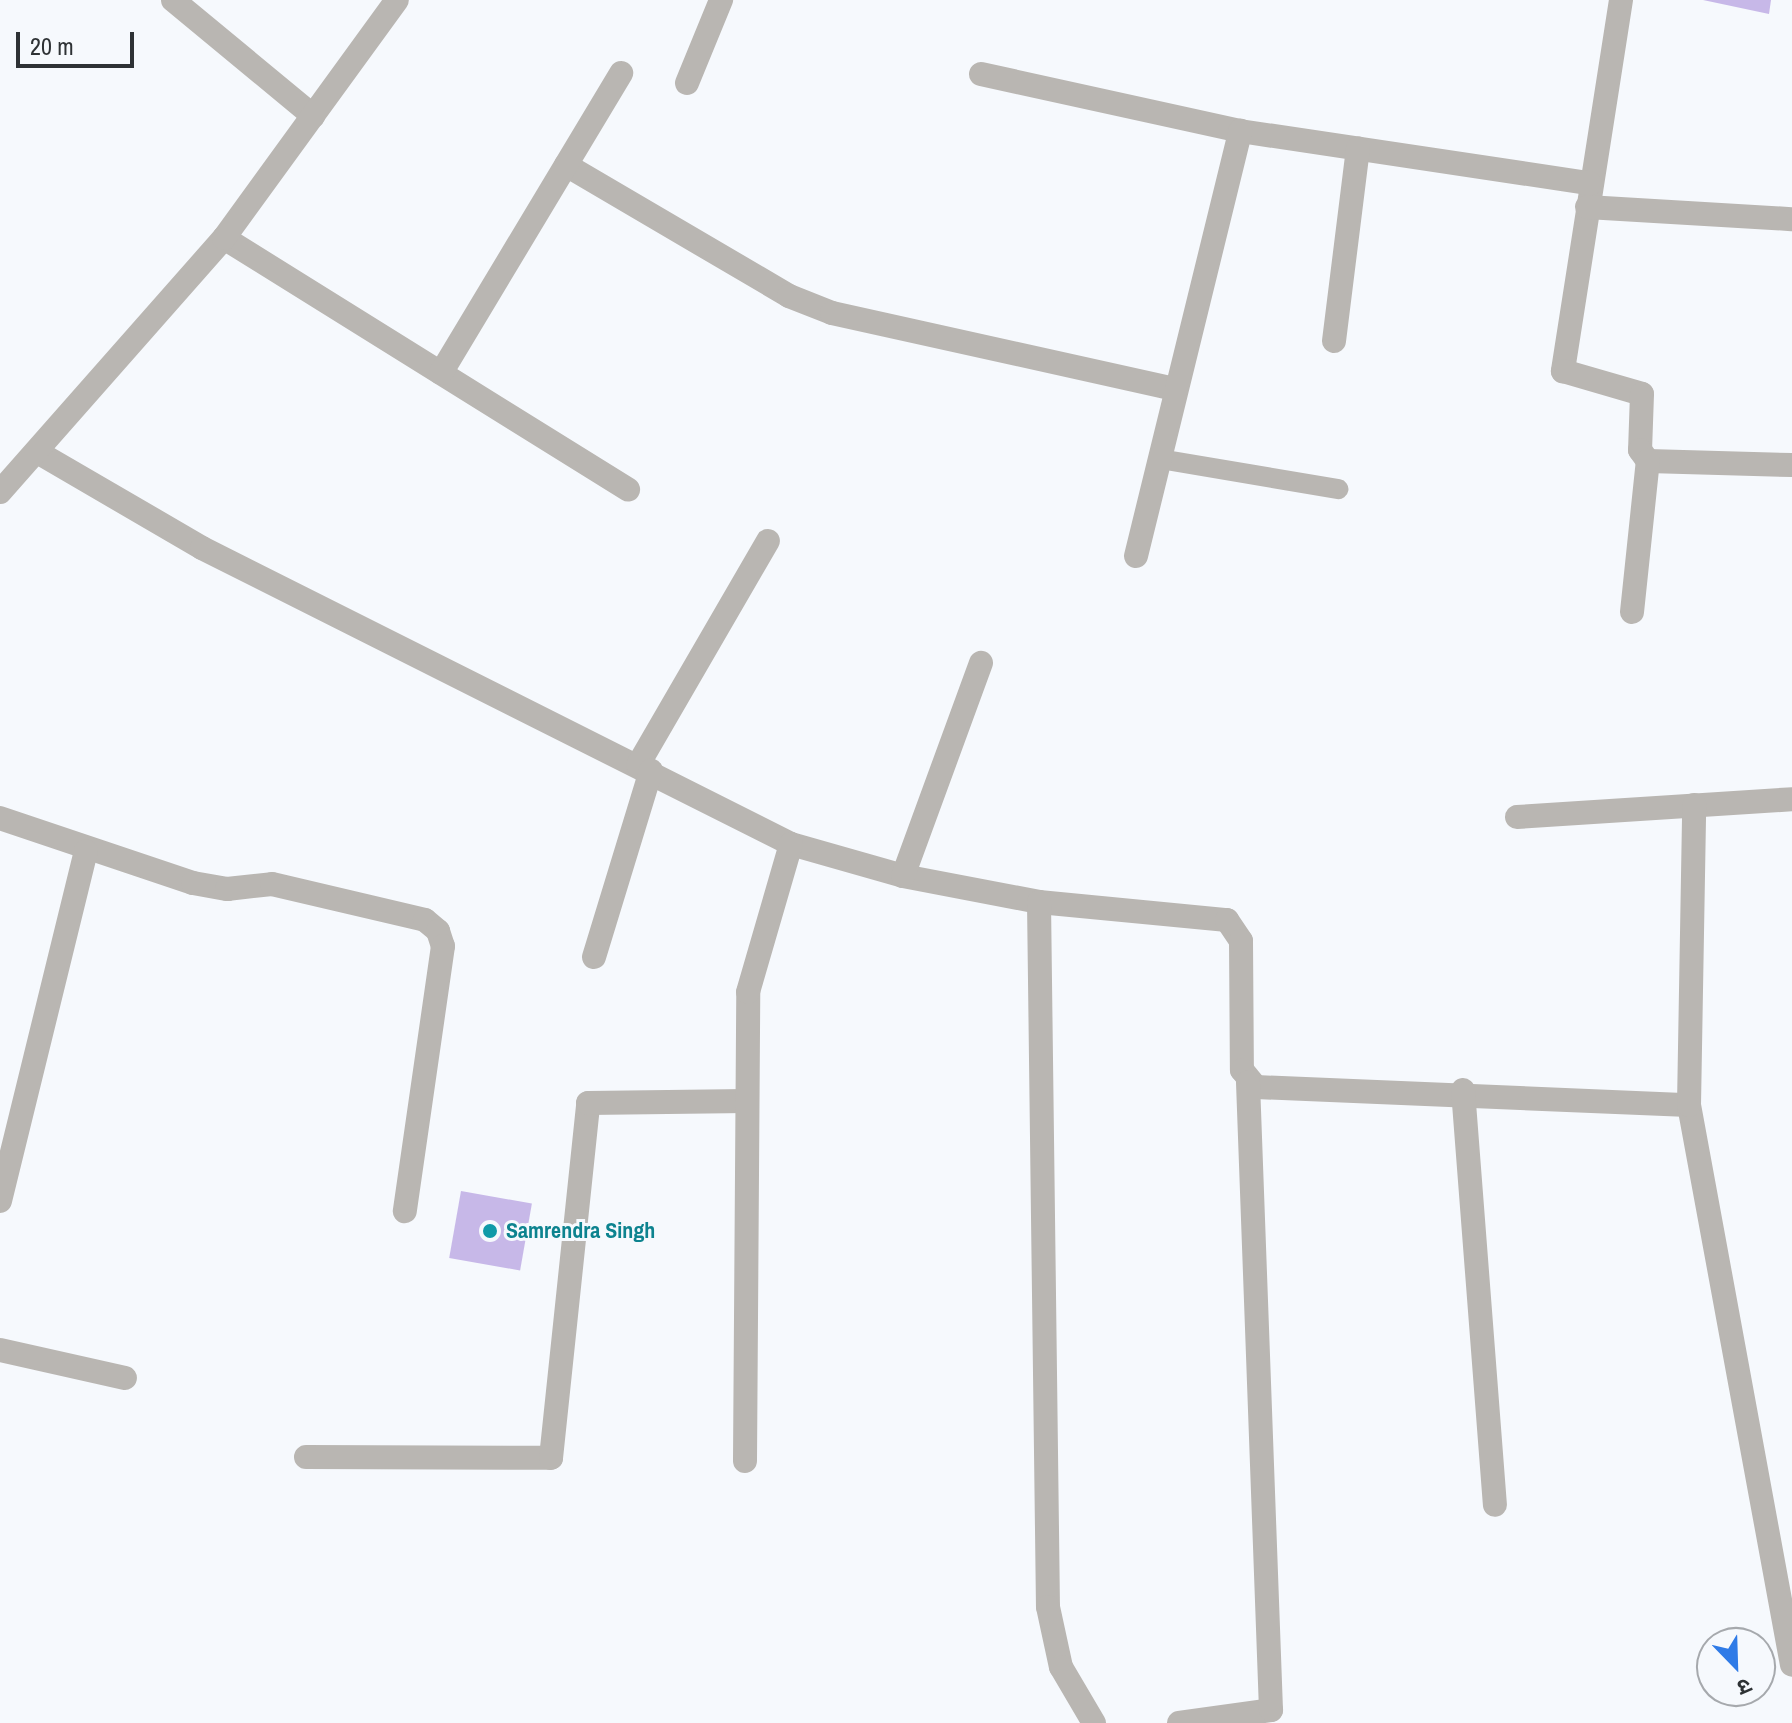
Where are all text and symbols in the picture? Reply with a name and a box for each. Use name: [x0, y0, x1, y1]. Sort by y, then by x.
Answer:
scale bar: [20, 16, 138, 66]
text: 20 m: [30, 30, 74, 62]
place label: Samrendra Singh: [506, 1218, 655, 1244]
marker: Samrendra Singh: [481, 1222, 499, 1240]
north arrow: [1696, 1627, 1776, 1707]
text: उ: [1733, 1671, 1756, 1704]

